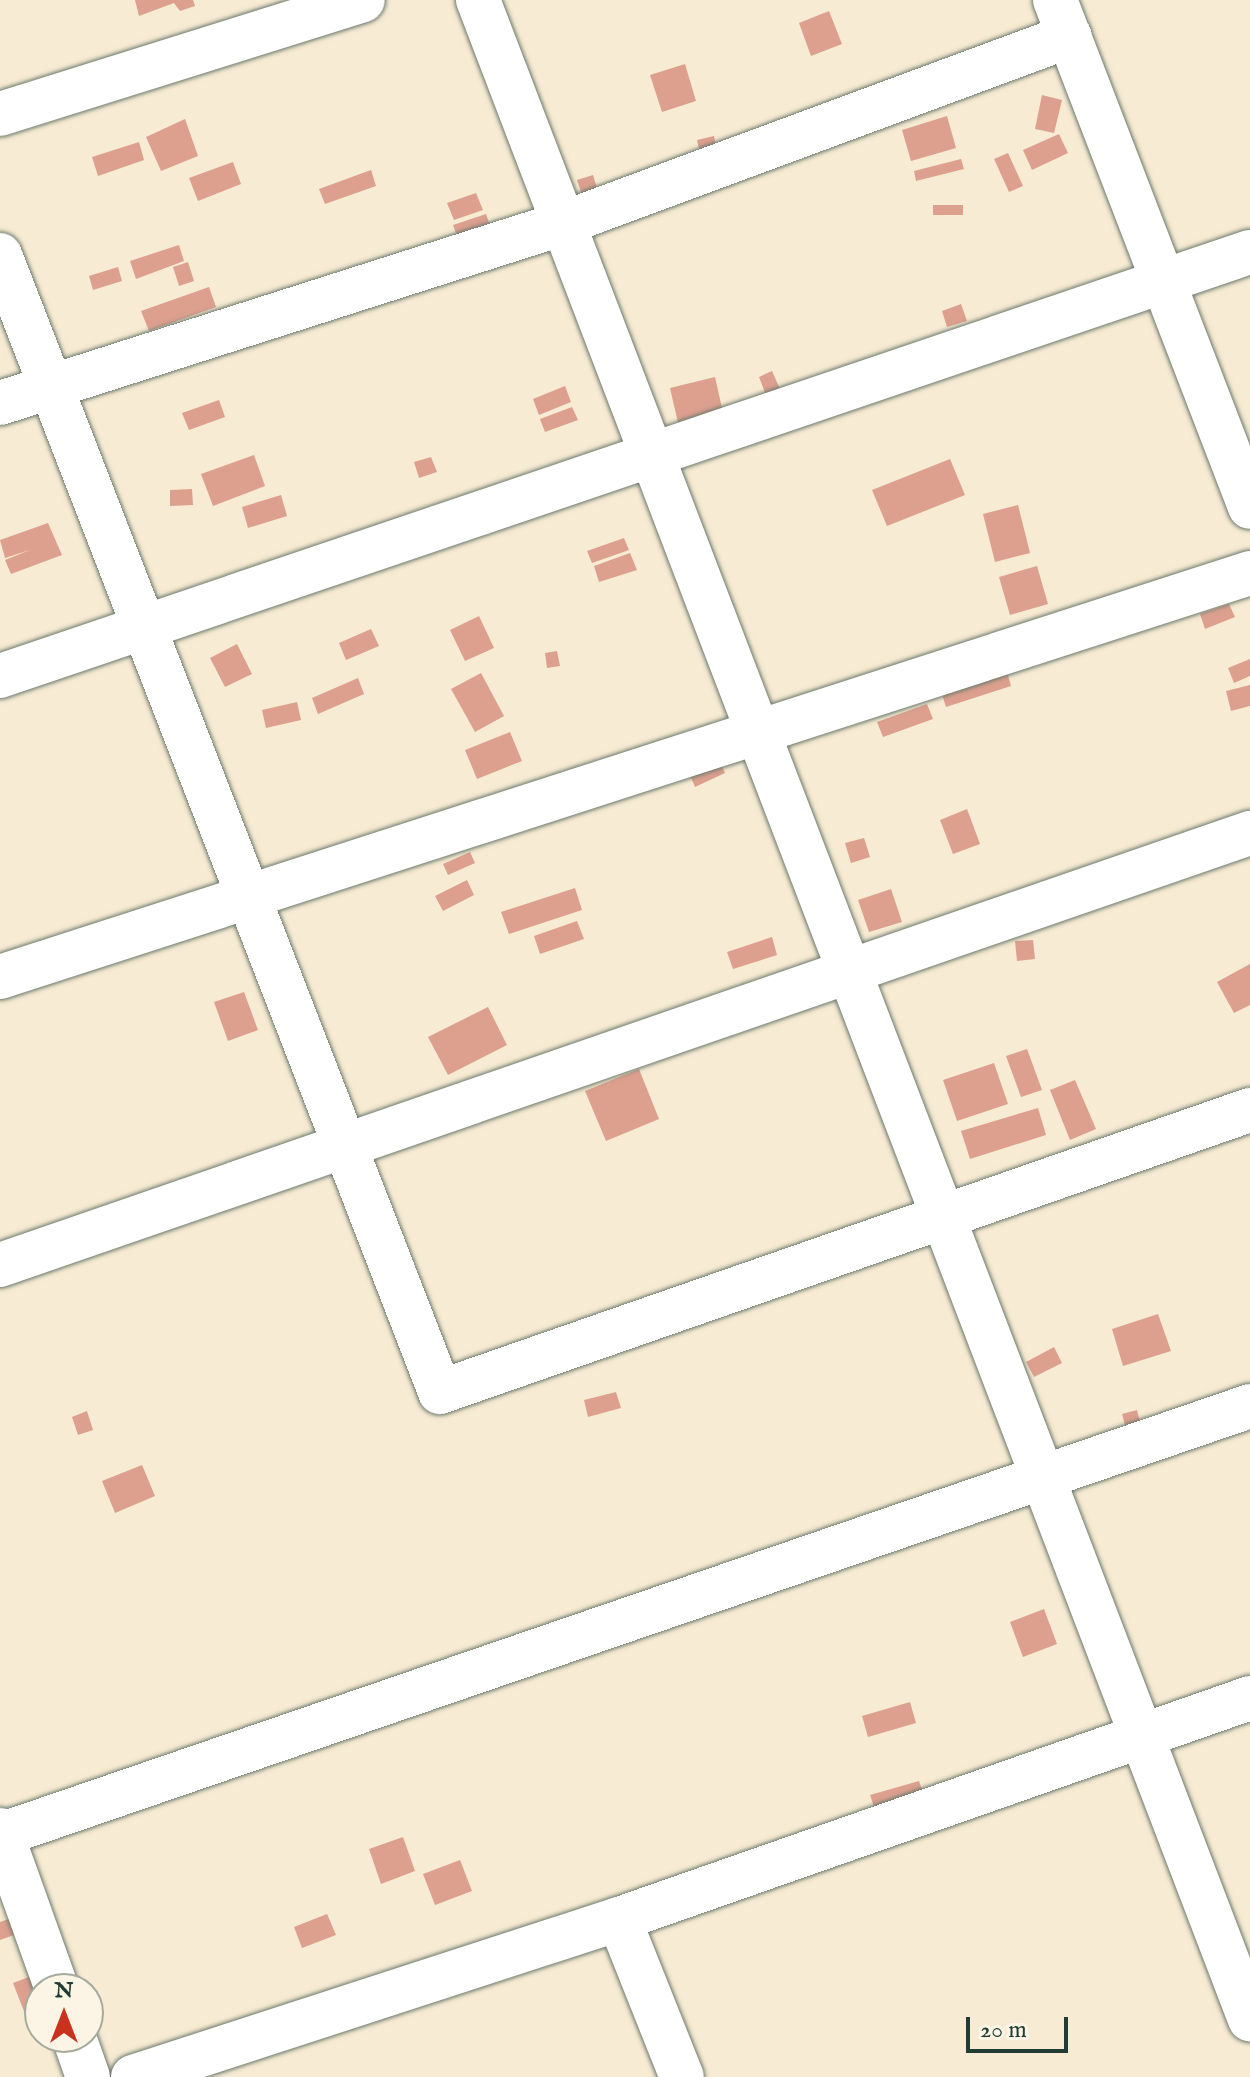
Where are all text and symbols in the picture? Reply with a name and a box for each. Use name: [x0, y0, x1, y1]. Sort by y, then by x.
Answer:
north arrow: [24, 1973, 104, 2053]
text: N: [54, 1977, 74, 2005]
scale bar: [970, 2001, 1072, 2051]
text: 20 m: [980, 2015, 1027, 2046]

